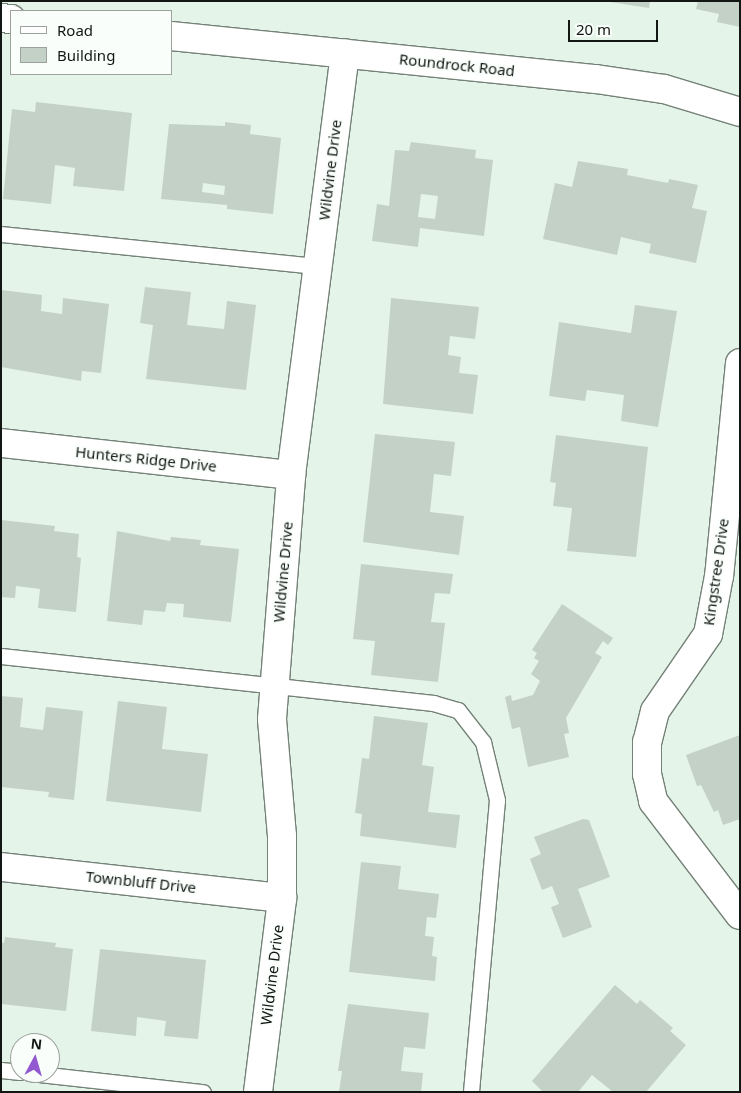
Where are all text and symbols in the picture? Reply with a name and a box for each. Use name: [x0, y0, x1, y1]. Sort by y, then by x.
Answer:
legend: [10, 10, 172, 75]
scale bar: [571, 10, 661, 42]
text: 20 m: [576, 19, 611, 39]
text: Road: [57, 20, 93, 40]
text: Building: [57, 45, 115, 65]
street label: Roundrock Road: [398, 50, 516, 80]
street label: Wildvine Drive: [315, 119, 345, 221]
street label: Hunters Ridge Drive: [74, 443, 218, 475]
street label: Kingstree Drive: [700, 517, 732, 627]
street label: Wildvine Drive: [270, 521, 296, 623]
street label: Townbluff Drive: [85, 867, 197, 897]
street label: Wildvine Drive: [257, 924, 287, 1026]
north arrow: [10, 1033, 60, 1083]
text: N: [30, 1034, 43, 1054]

